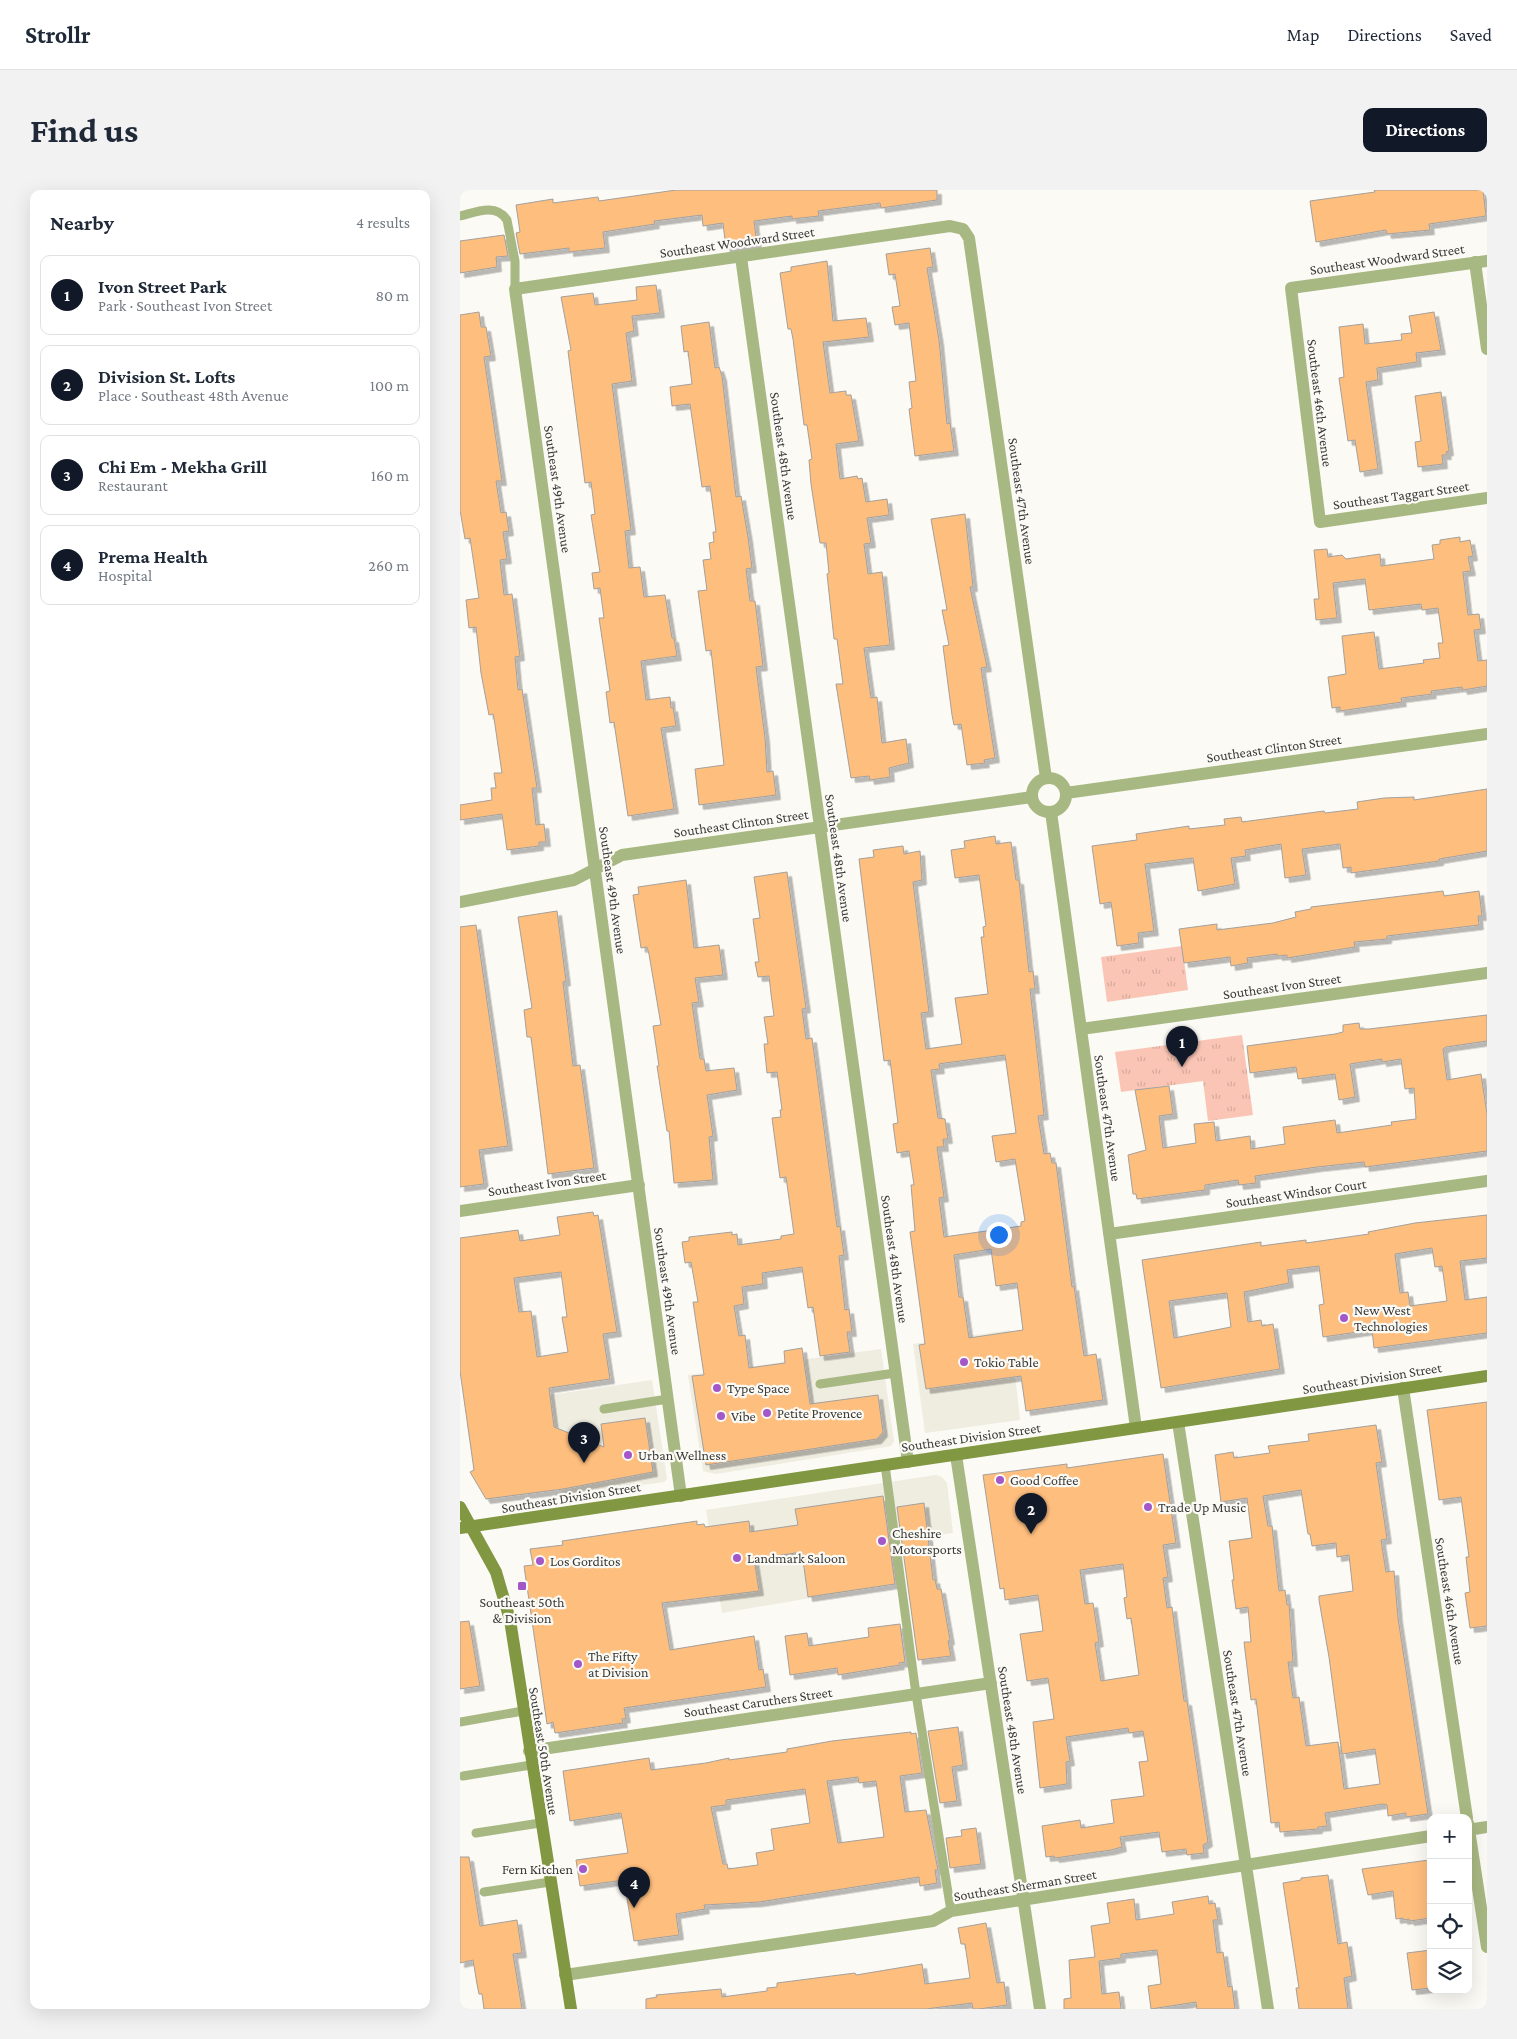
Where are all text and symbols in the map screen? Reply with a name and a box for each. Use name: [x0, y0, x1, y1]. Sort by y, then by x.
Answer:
text: Strollr: [25, 21, 91, 48]
text: Map: [1287, 25, 1319, 45]
text: Directions: [1347, 25, 1422, 45]
text: Saved: [1450, 25, 1492, 45]
button: Directions: [1363, 108, 1487, 152]
text: Find us: [30, 111, 138, 150]
text: Nearby: [50, 211, 114, 235]
text: 4 results: [356, 214, 410, 231]
street label: Southeast Woodward Street: [659, 223, 816, 261]
street label: Southeast Woodward Street: [1309, 240, 1466, 278]
text: Ivon Street Park: [98, 276, 227, 297]
text: 1: [64, 287, 70, 304]
text: 80 m: [375, 287, 409, 304]
text: Park · Southeast Ivon Street: [98, 297, 272, 314]
street label: Southeast 46th Avenue: [1304, 338, 1336, 468]
text: Division St. Lofts: [98, 366, 235, 387]
text: 2: [63, 377, 71, 394]
text: 100 m: [370, 377, 409, 394]
text: Place · Southeast 48th Avenue: [98, 387, 289, 404]
street label: Southeast 48th Avenue: [767, 391, 801, 521]
street label: Southeast 49th Avenue: [541, 424, 575, 554]
street label: Southeast 47th Avenue: [1005, 437, 1039, 565]
text: Chi Em - Mekha Grill: [98, 456, 267, 477]
text: 3: [63, 467, 71, 484]
text: 160 m: [371, 467, 409, 484]
text: Restaurant: [98, 477, 168, 494]
street label: Southeast Taggart Street: [1332, 477, 1470, 512]
text: Prema Health: [98, 546, 208, 567]
text: 4: [63, 557, 71, 574]
text: 260 m: [368, 557, 409, 574]
text: Hospital: [98, 567, 152, 584]
street label: Southeast Clinton Street: [1206, 731, 1343, 765]
street label: Southeast 48th Avenue: [822, 793, 856, 923]
street label: Southeast Clinton Street: [673, 806, 810, 840]
street label: Southeast 49th Avenue: [596, 825, 630, 955]
street label: Southeast Ivon Street: [1222, 970, 1342, 1002]
pin: 1: [1166, 1026, 1198, 1067]
street label: Southeast 47th Avenue: [1091, 1054, 1125, 1182]
street label: Southeast Ivon Street: [487, 1167, 607, 1199]
street label: Southeast Windsor Court: [1225, 1175, 1368, 1211]
street label: Southeast 48th Avenue: [878, 1194, 912, 1324]
your location: [986, 1222, 1012, 1248]
street label: Southeast 49th Avenue: [651, 1226, 685, 1356]
place label: New West Technologies: [1354, 1302, 1428, 1334]
marker: New West Technologies: [1338, 1312, 1350, 1324]
place label: Tokio Table: [974, 1354, 1039, 1370]
marker: Tokio Table: [958, 1356, 970, 1368]
street label: Southeast Division Street: [1301, 1359, 1443, 1397]
place label: Type Space: [727, 1380, 789, 1396]
marker: Type Space: [711, 1382, 723, 1394]
place label: Petite Provence: [777, 1405, 862, 1421]
marker: Petite Provence: [761, 1407, 773, 1419]
place label: Vibe: [731, 1408, 756, 1424]
marker: Vibe: [715, 1410, 727, 1422]
street label: Southeast Division Street: [900, 1419, 1042, 1455]
pin: 3: [568, 1422, 600, 1463]
place label: Urban Wellness: [638, 1447, 726, 1463]
marker: Urban Wellness: [622, 1449, 634, 1461]
place label: Good Coffee: [1010, 1472, 1078, 1488]
marker: Good Coffee: [994, 1474, 1006, 1486]
street label: Southeast Division Street: [500, 1478, 642, 1516]
pin: 2: [1015, 1493, 1047, 1534]
place label: Trade Up Music: [1158, 1499, 1246, 1515]
marker: Trade Up Music: [1142, 1501, 1154, 1513]
place label: Cheshire Motorsports: [892, 1525, 962, 1557]
marker: Cheshire Motorsports: [876, 1535, 888, 1547]
street label: Southeast 46th Avenue: [1432, 1536, 1468, 1666]
place label: Landmark Saloon: [747, 1550, 846, 1566]
marker: Landmark Saloon: [731, 1552, 743, 1564]
place label: Los Gorditos: [550, 1553, 621, 1569]
marker: Los Gorditos: [534, 1555, 546, 1567]
marker: Southeast 50th & Division: [516, 1580, 528, 1592]
place label: Southeast 50th & Division: [479, 1594, 565, 1626]
place label: The Fifty at Division: [588, 1648, 649, 1680]
street label: Southeast 47th Avenue: [1220, 1649, 1256, 1777]
marker: The Fifty at Division: [572, 1658, 584, 1670]
street label: Southeast 48th Avenue: [995, 1665, 1031, 1795]
street label: Southeast Caruthers Street: [683, 1684, 834, 1720]
street label: Southeast 50th Avenue: [526, 1686, 562, 1816]
map controls: [1427, 1814, 1472, 1994]
button: +: [1427, 1814, 1472, 1859]
button: −: [1427, 1859, 1472, 1904]
place label: Fern Kitchen: [502, 1861, 573, 1877]
marker: Fern Kitchen: [577, 1863, 589, 1875]
street label: Southeast Sherman Street: [952, 1866, 1098, 1904]
pin: 4: [618, 1867, 650, 1908]
button: locate: [1427, 1904, 1472, 1949]
button: layers: [1427, 1949, 1472, 1994]

